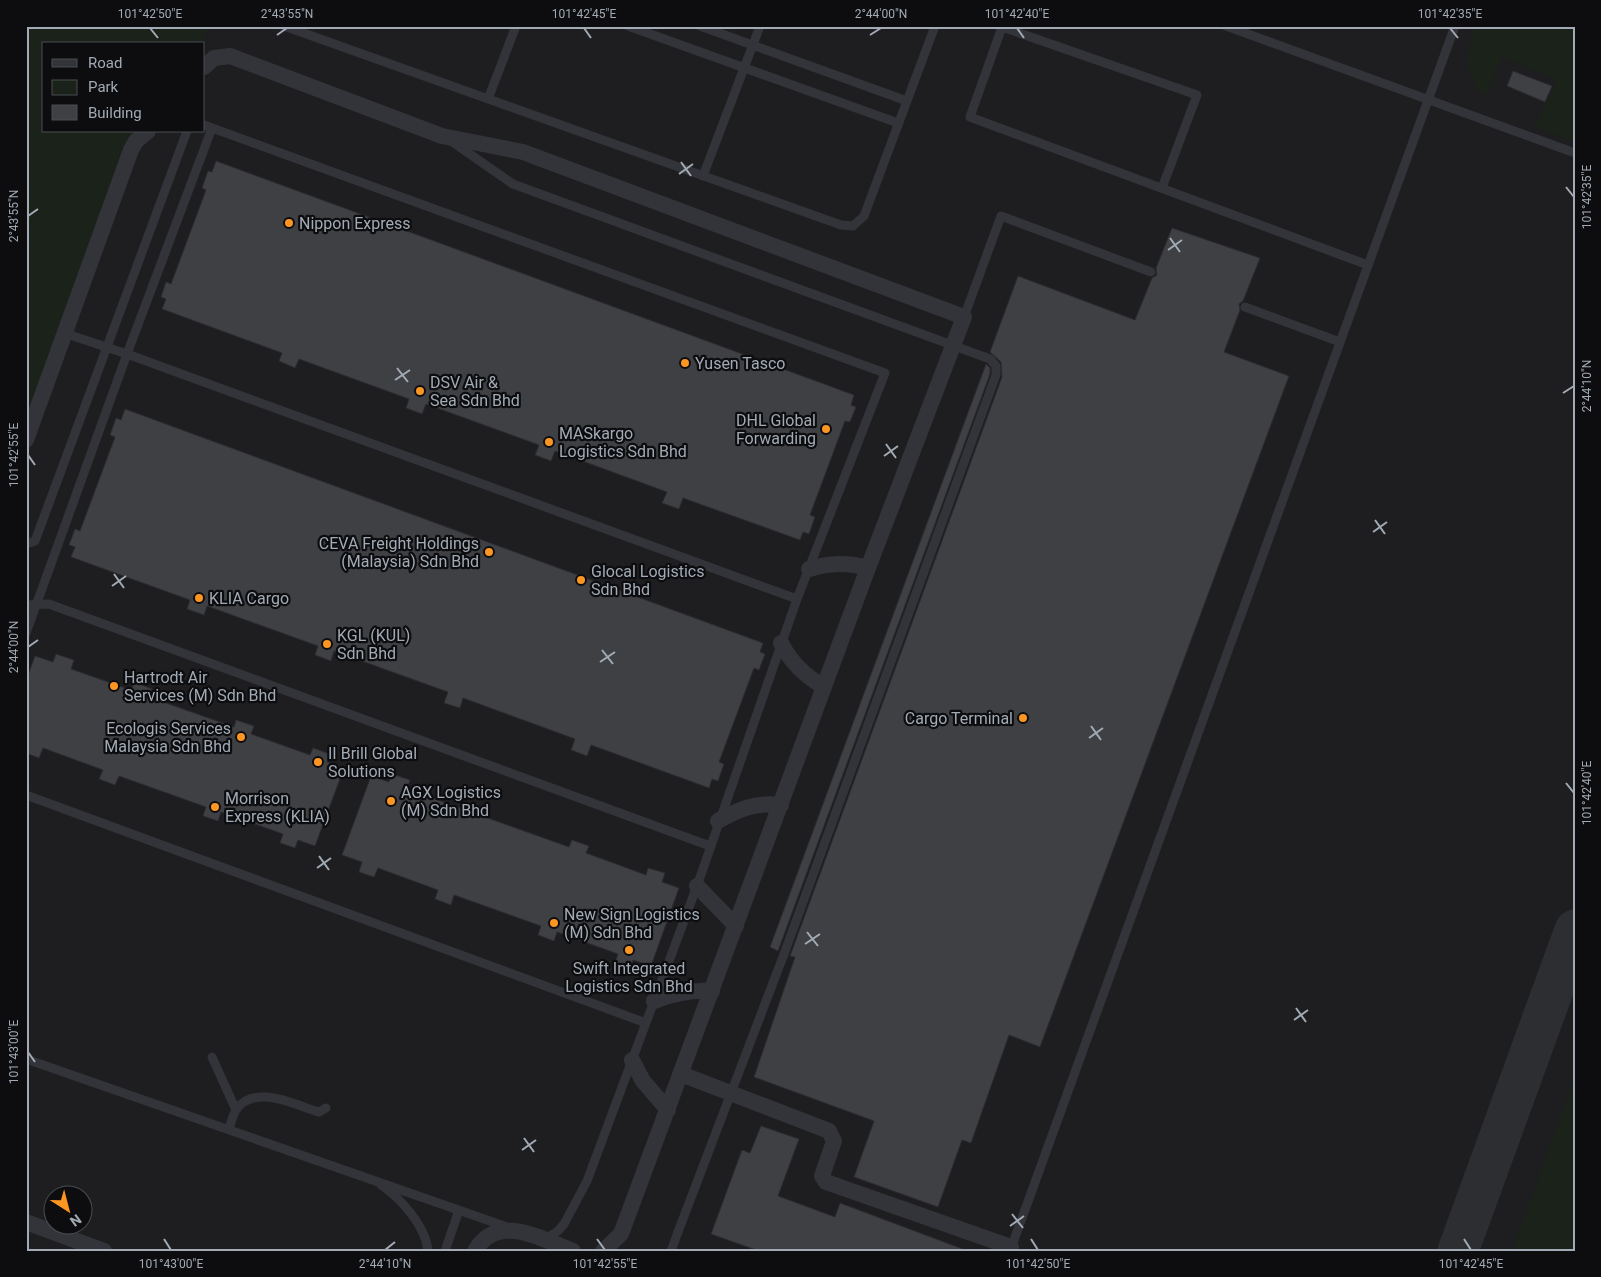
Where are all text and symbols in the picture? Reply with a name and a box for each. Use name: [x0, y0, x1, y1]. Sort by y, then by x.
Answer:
text: 101°42'50"E: [118, 7, 182, 21]
text: 2°43'55"N: [261, 7, 313, 21]
text: 101°42'45"E: [552, 7, 616, 21]
text: 2°44'00"N: [855, 7, 907, 21]
text: 101°42'40"E: [985, 7, 1049, 21]
text: 101°42'35"E: [1418, 7, 1482, 21]
legend: [42, 42, 205, 132]
text: Road: [88, 54, 122, 72]
text: Park: [88, 78, 119, 96]
text: Building: [88, 104, 142, 122]
text: 101°42'35"E: [1580, 165, 1594, 229]
text: 2°43'55"N: [7, 190, 21, 242]
place label: Nippon Express: [299, 214, 411, 233]
marker: Nippon Express: [283, 217, 295, 229]
place label: Yusen Tasco: [695, 354, 785, 373]
marker: Yusen Tasco: [679, 357, 691, 369]
text: 2°44'10"N: [1580, 360, 1594, 412]
place label: DSV Air & Sea Sdn Bhd: [430, 373, 520, 410]
marker: DSV Air & Sea Sdn Bhd: [414, 385, 426, 397]
place label: DHL Global Forwarding: [736, 411, 816, 448]
text: 101°42'55"E: [7, 423, 21, 487]
marker: DHL Global Forwarding: [820, 423, 832, 435]
place label: MASkargo Logistics Sdn Bhd: [559, 424, 687, 461]
marker: MASkargo Logistics Sdn Bhd: [543, 436, 555, 448]
place label: CEVA Freight Holdings (Malaysia) Sdn Bhd: [319, 534, 479, 571]
marker: CEVA Freight Holdings (Malaysia) Sdn Bhd: [483, 546, 495, 558]
place label: Glocal Logistics Sdn Bhd: [591, 562, 704, 599]
marker: Glocal Logistics Sdn Bhd: [575, 574, 587, 586]
place label: KLIA Cargo: [209, 589, 289, 608]
marker: KLIA Cargo: [193, 592, 205, 604]
text: 2°44'00"N: [7, 621, 21, 673]
place label: KGL (KUL) Sdn Bhd: [337, 626, 410, 663]
marker: KGL (KUL) Sdn Bhd: [321, 638, 333, 650]
place label: Hartrodt Air Services (M) Sdn Bhd: [124, 668, 276, 705]
marker: Hartrodt Air Services (M) Sdn Bhd: [108, 680, 120, 692]
place label: Cargo Terminal: [905, 709, 1013, 728]
marker: Cargo Terminal: [1017, 712, 1029, 724]
place label: Ecologis Services Malaysia Sdn Bhd: [104, 719, 231, 756]
marker: Ecologis Services Malaysia Sdn Bhd: [235, 731, 247, 743]
place label: II Brill Global Solutions: [328, 744, 417, 781]
marker: II Brill Global Solutions: [312, 756, 324, 768]
text: 101°42'40"E: [1580, 761, 1594, 825]
place label: AGX Logistics (M) Sdn Bhd: [401, 783, 501, 820]
place label: Morrison Express (KLIA): [225, 789, 330, 826]
marker: AGX Logistics (M) Sdn Bhd: [385, 795, 397, 807]
marker: Morrison Express (KLIA): [209, 801, 221, 813]
place label: New Sign Logistics (M) Sdn Bhd: [564, 905, 700, 942]
marker: New Sign Logistics (M) Sdn Bhd: [548, 917, 560, 929]
marker: Swift Integrated Logistics Sdn Bhd: [623, 944, 635, 956]
place label: Swift Integrated Logistics Sdn Bhd: [565, 959, 693, 996]
text: 101°43'00"E: [7, 1020, 21, 1084]
north arrow: [42, 1184, 92, 1234]
text: N: [67, 1211, 84, 1230]
text: 101°43'00"E: [139, 1257, 203, 1271]
text: 2°44'10"N: [359, 1257, 411, 1271]
text: 101°42'55"E: [573, 1257, 637, 1271]
text: 101°42'50"E: [1006, 1257, 1070, 1271]
text: 101°42'45"E: [1439, 1257, 1503, 1271]

